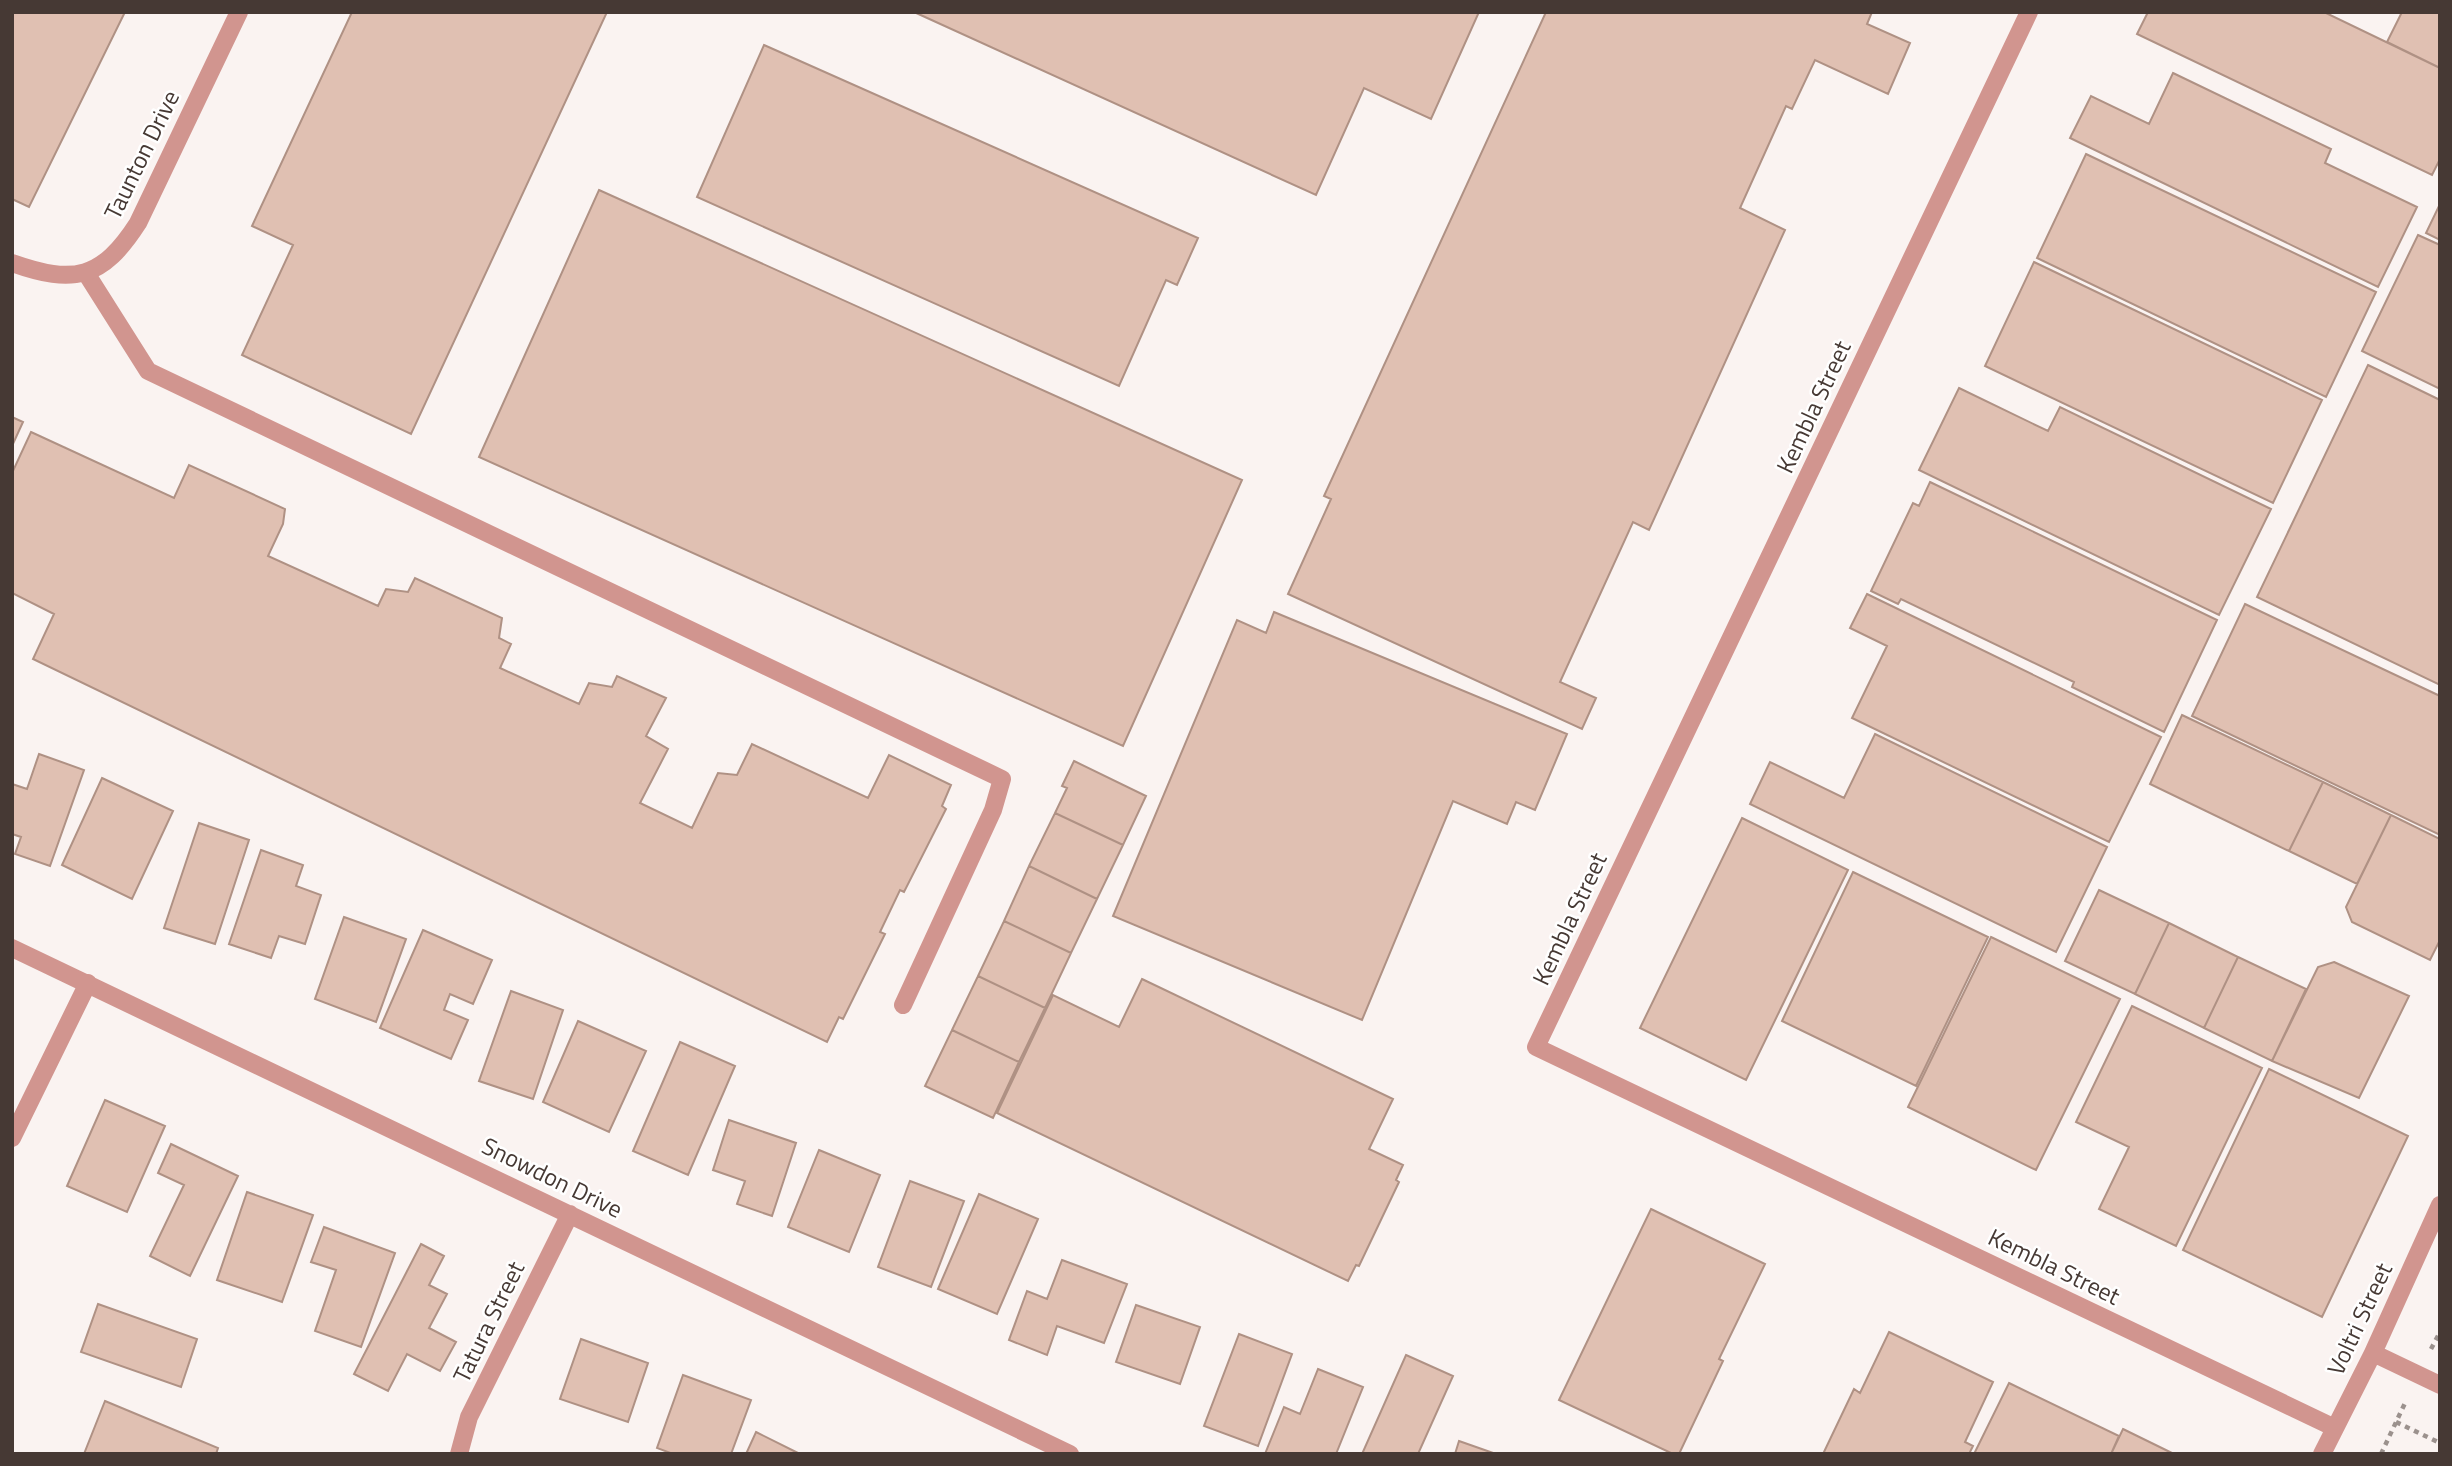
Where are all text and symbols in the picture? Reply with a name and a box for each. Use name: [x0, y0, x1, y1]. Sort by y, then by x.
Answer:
street label: Taunton Drive: [94, 84, 188, 225]
street label: Kembla Street: [1767, 334, 1860, 479]
street label: Kembla Street: [1523, 846, 1616, 991]
street label: Snowdon Drive: [476, 1127, 629, 1227]
street label: Kembla Street: [1982, 1219, 2127, 1314]
street label: Tatura Street: [443, 1254, 533, 1388]
street label: Voltri Street: [2317, 1256, 2401, 1381]

